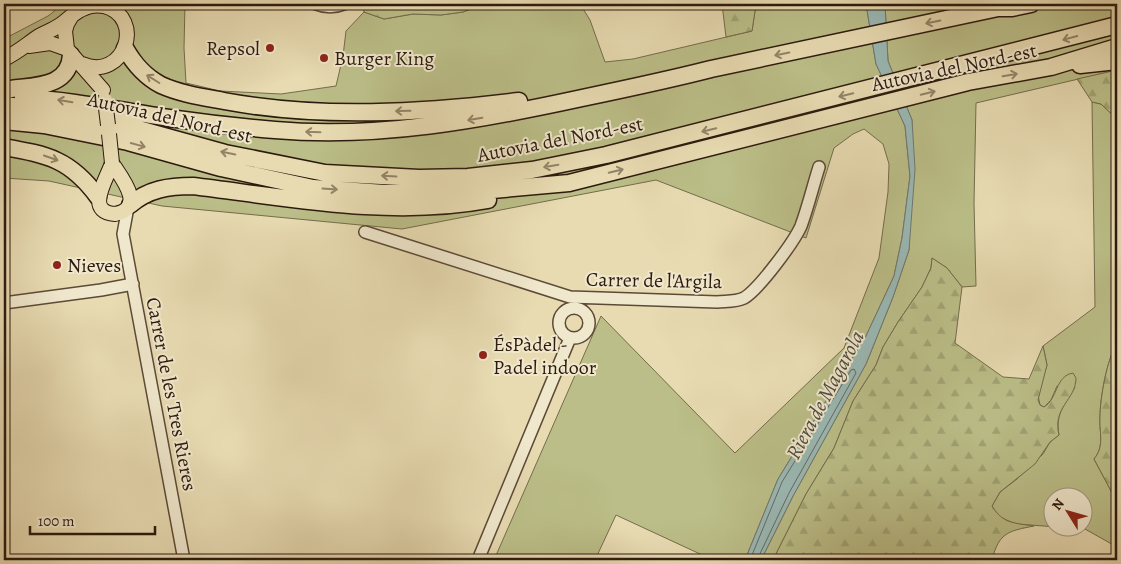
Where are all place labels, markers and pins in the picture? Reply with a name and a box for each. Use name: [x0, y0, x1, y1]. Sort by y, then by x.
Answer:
place label: Repsol: [206, 35, 260, 62]
marker: Repsol: [264, 42, 276, 54]
place label: Burger King: [334, 45, 434, 72]
marker: Burger King: [318, 52, 330, 64]
place label: Nieves: [67, 252, 121, 279]
marker: Nieves: [51, 259, 63, 271]
place label: ÉsPàdel - Padel indoor: [493, 331, 597, 381]
marker: ÉsPàdel - Padel indoor: [477, 349, 489, 361]

